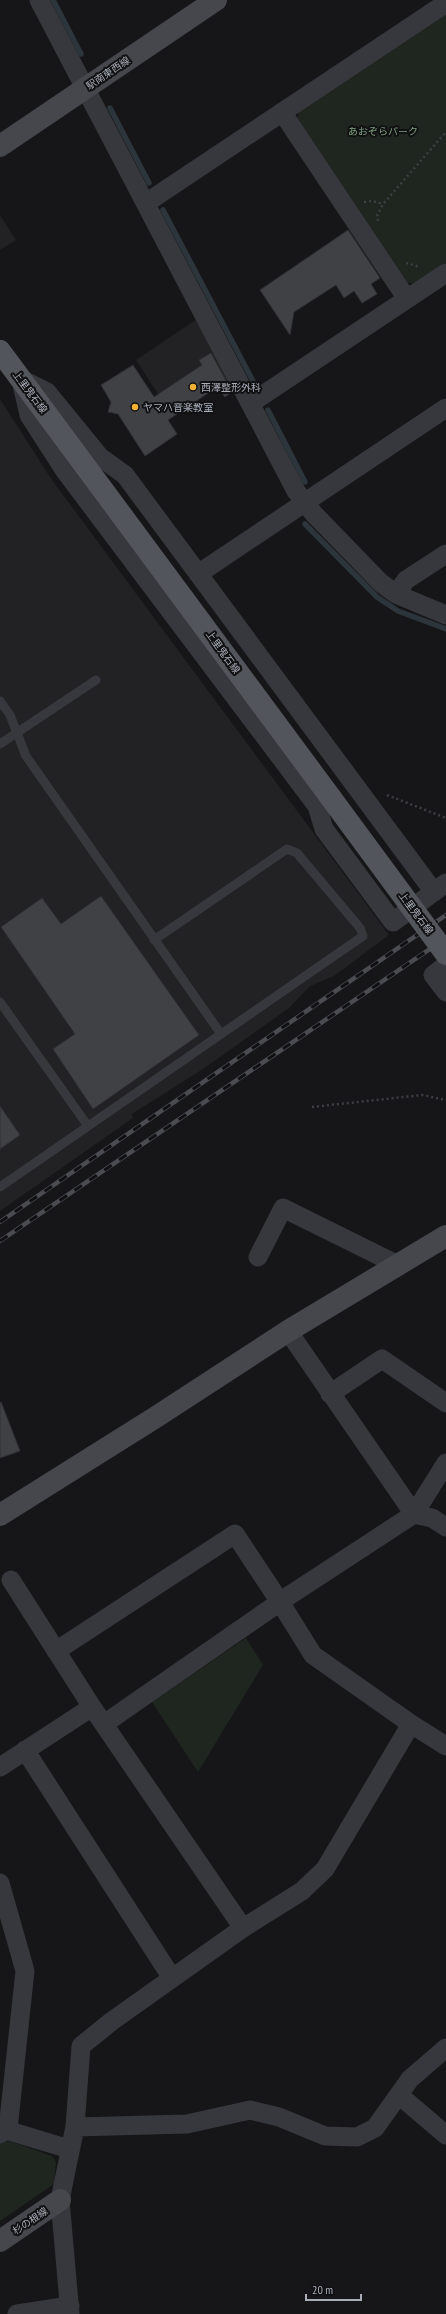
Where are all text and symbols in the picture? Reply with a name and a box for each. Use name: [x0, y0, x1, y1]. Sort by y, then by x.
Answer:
street label: 駅南東西線: [84, 54, 132, 92]
park label: あおぞらパーク: [348, 125, 418, 138]
street label: 上里鬼石線: [10, 368, 50, 416]
place label: 西澤整形外科: [201, 381, 261, 394]
marker: 西澤整形外科: [188, 382, 198, 392]
place label: ヤマハ音楽教室: [143, 401, 213, 414]
marker: ヤマハ音楽教室: [130, 402, 140, 412]
street label: 上里鬼石線: [203, 628, 243, 676]
street label: 上里鬼石線: [396, 889, 436, 937]
street label: 杉の根線: [10, 2204, 50, 2238]
scale bar: [306, 2276, 361, 2302]
text: 20 m: [312, 2282, 333, 2297]

